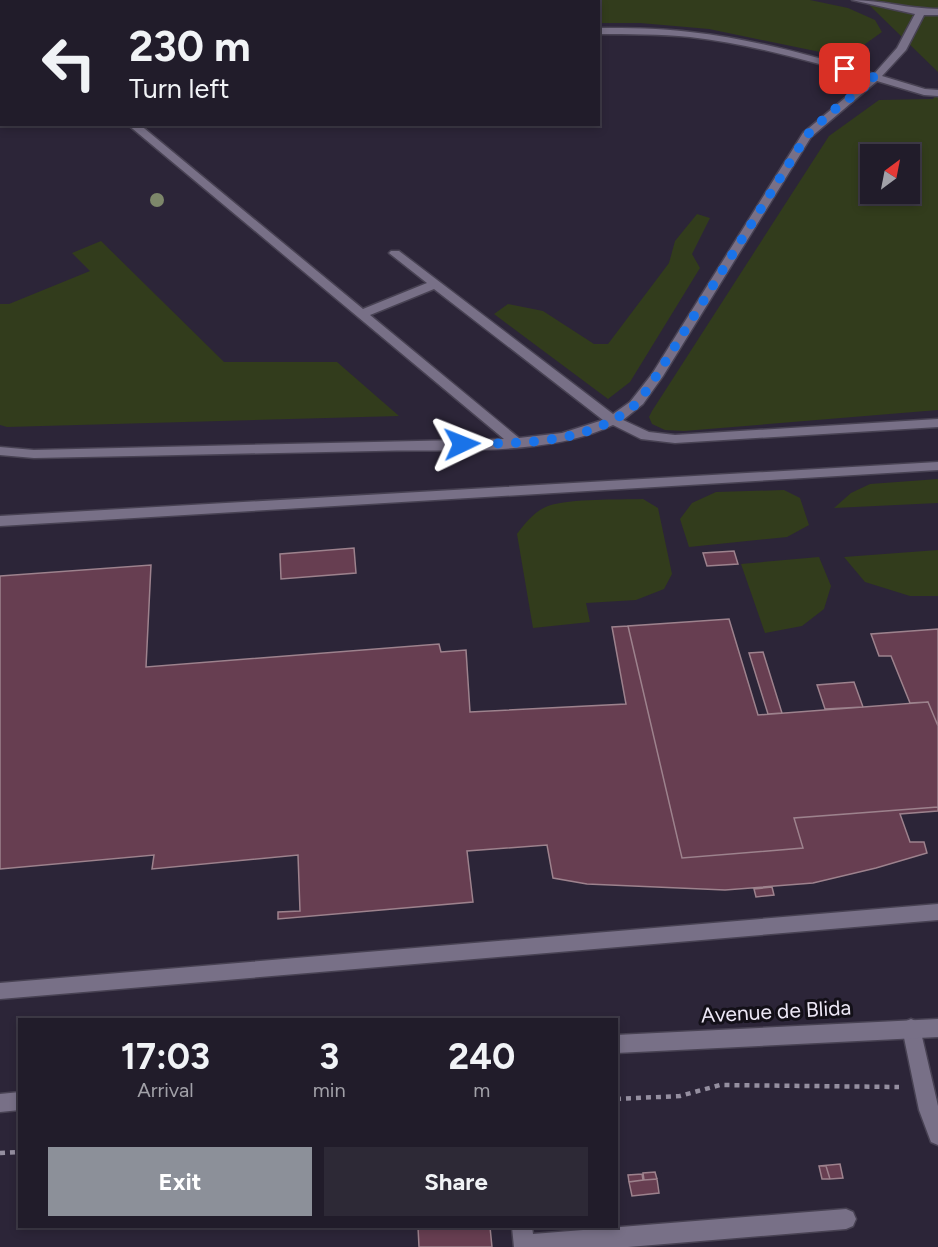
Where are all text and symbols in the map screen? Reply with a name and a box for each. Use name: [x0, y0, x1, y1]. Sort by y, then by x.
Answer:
text: 230 m: [129, 21, 251, 72]
icon: left: [30, 24, 108, 102]
pin: [819, 43, 870, 94]
icon: arrive: [828, 52, 861, 85]
text: Turn left: [129, 72, 229, 105]
north arrow: [860, 144, 920, 204]
map controls: [860, 144, 920, 204]
position arrow: [430, 412, 494, 476]
street label: Avenue de Blida: [700, 995, 852, 1027]
text: 17:03: [121, 1035, 210, 1078]
text: 3: [319, 1035, 339, 1078]
text: 240: [448, 1035, 515, 1078]
text: Arrival: [137, 1078, 194, 1102]
text: min: [313, 1078, 346, 1102]
text: m: [473, 1078, 490, 1102]
button: Exit: [48, 1147, 312, 1216]
button: Share: [324, 1147, 588, 1216]

